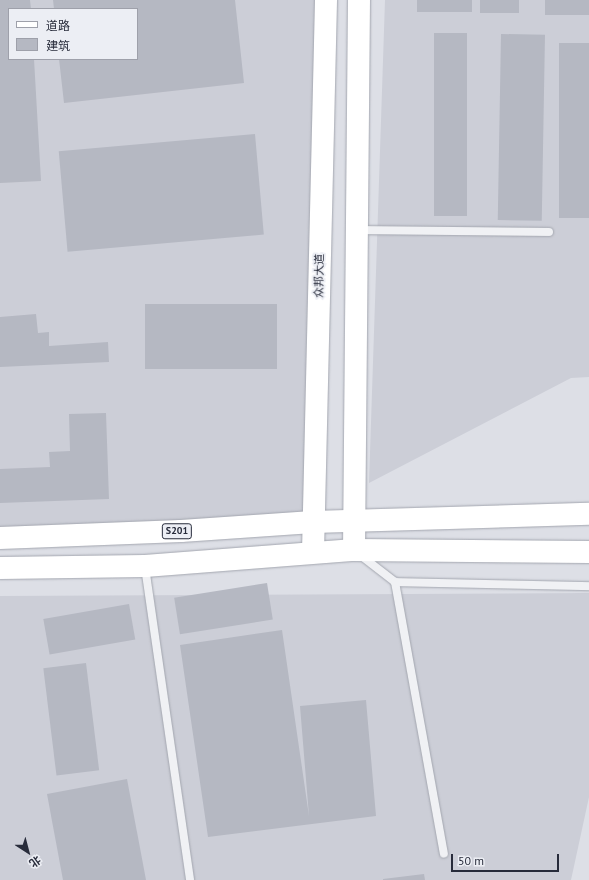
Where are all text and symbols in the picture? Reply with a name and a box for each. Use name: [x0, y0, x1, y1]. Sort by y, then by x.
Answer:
legend: [8, 8, 138, 60]
text: 道路: [46, 18, 70, 33]
text: 建筑: [46, 38, 70, 53]
street label: 众邦大道: [312, 254, 326, 298]
road number: S201: [161, 523, 193, 539]
north arrow: [8, 832, 48, 872]
scale bar: [453, 846, 561, 872]
text: 北: [26, 853, 44, 871]
text: 50 m: [458, 853, 484, 868]

